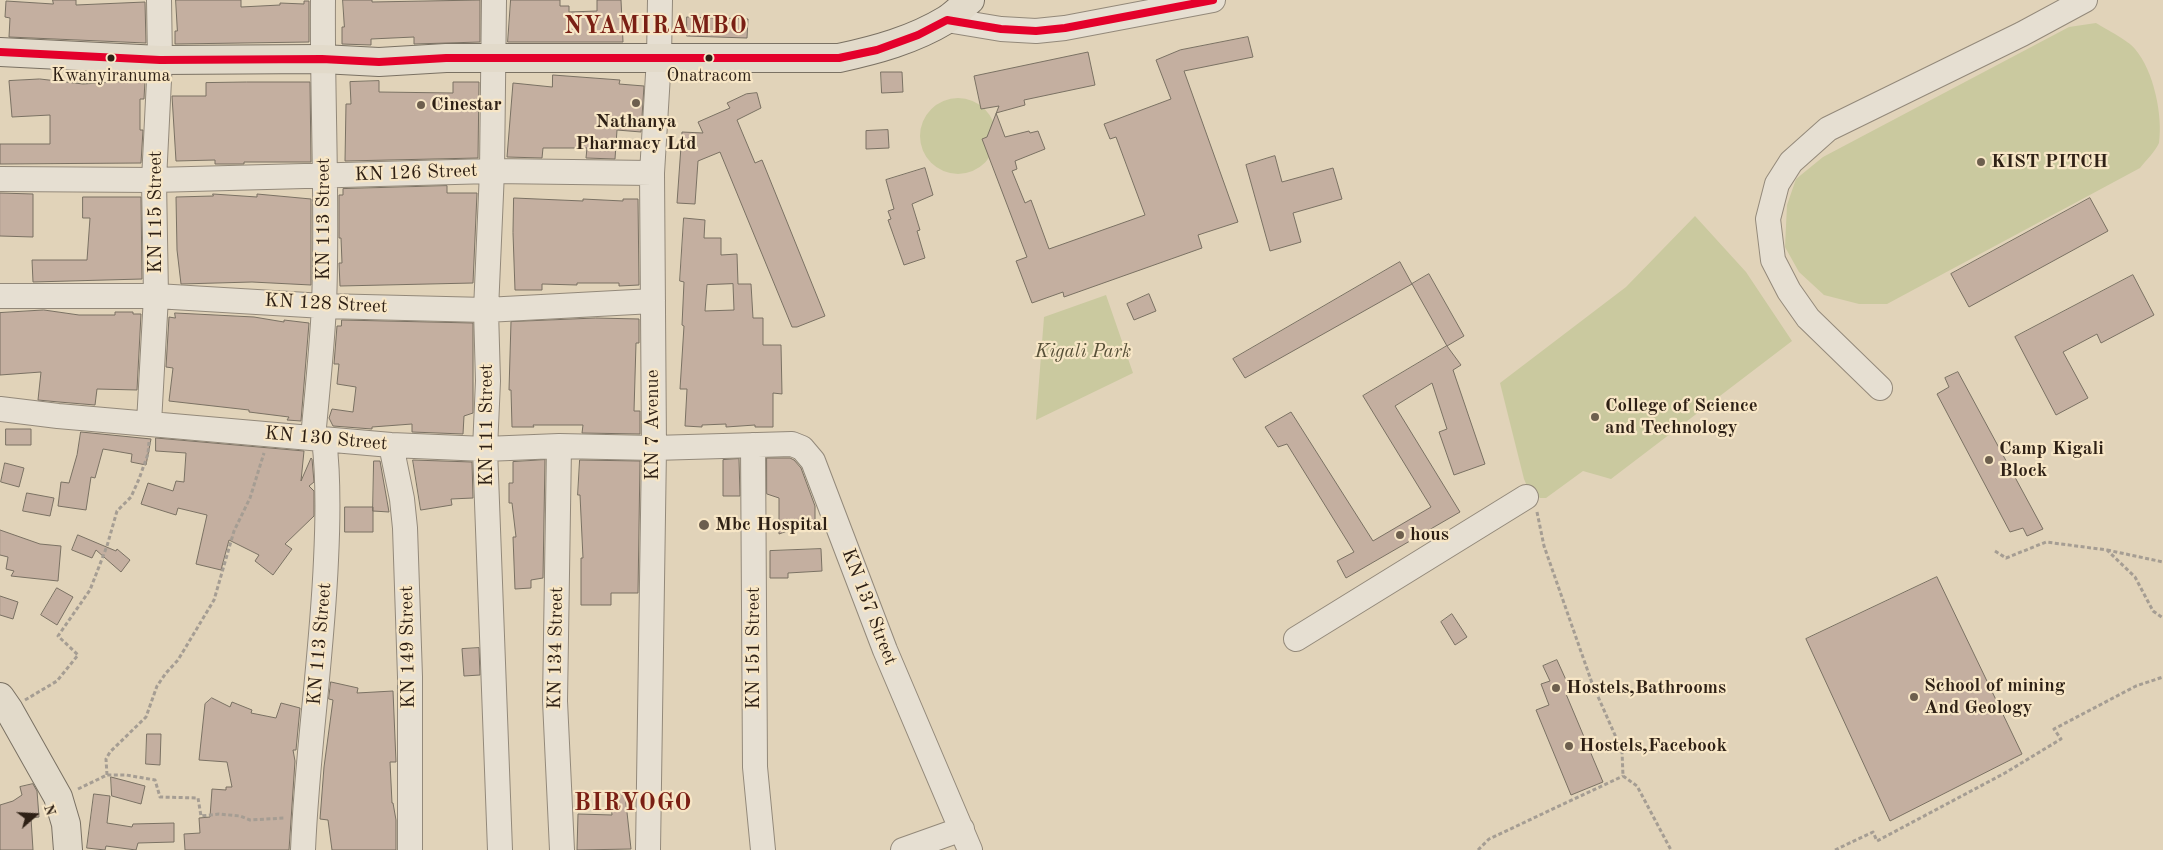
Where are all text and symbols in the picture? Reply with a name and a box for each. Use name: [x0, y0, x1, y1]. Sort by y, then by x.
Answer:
district label: NYAMIRAMBO: [563, 13, 749, 41]
marker: Kwanyiranuma: [106, 53, 116, 63]
marker: Onatracom: [704, 53, 714, 63]
place label: Kwanyiranuma: [52, 65, 170, 87]
place label: Onatracom: [667, 65, 751, 87]
place label: Cinestar: [431, 94, 502, 116]
marker: Nathanya Pharmacy Ltd: [630, 97, 642, 109]
marker: Cinestar: [415, 99, 427, 111]
place label: Nathanya Pharmacy Ltd: [576, 111, 696, 155]
street label: KN 115 Street: [145, 150, 167, 274]
place label: KIST PITCH: [1991, 151, 2108, 173]
marker: KIST PITCH: [1975, 156, 1987, 168]
street label: KN 113 Street: [313, 157, 335, 281]
street label: KN 126 Street: [354, 159, 478, 187]
street label: KN 128 Street: [264, 289, 388, 319]
park label: Kigali Park: [1035, 341, 1131, 363]
street label: KN 111 Street: [476, 363, 498, 487]
street label: KN 7 Avenue: [642, 370, 664, 480]
place label: College of Science and Technology: [1605, 395, 1758, 439]
marker: College of Science and Technology: [1589, 411, 1601, 423]
street label: KN 130 Street: [264, 422, 388, 456]
place label: Camp Kigali Block: [1999, 438, 2104, 482]
marker: Camp Kigali Block: [1983, 454, 1995, 466]
place label: Mbc Hospital: [715, 514, 828, 536]
marker: Mbc Hospital: [697, 518, 711, 532]
place label: hous: [1410, 524, 1449, 546]
marker: hous: [1394, 529, 1406, 541]
street label: KN 137 Street: [836, 545, 902, 669]
street label: KN 113 Street: [303, 582, 337, 706]
street label: KN 149 Street: [396, 585, 420, 709]
street label: KN 134 Street: [544, 586, 568, 710]
street label: KN 151 Street: [743, 586, 765, 710]
place label: School of mining And Geology: [1924, 675, 2065, 719]
place label: Hostels,Bathrooms: [1566, 677, 1726, 699]
marker: Hostels,Bathrooms: [1550, 682, 1562, 694]
marker: School of mining And Geology: [1908, 691, 1920, 703]
place label: Hostels,Facebook: [1579, 735, 1727, 757]
marker: Hostels,Facebook: [1563, 740, 1575, 752]
north arrow: [10, 790, 60, 840]
district label: BIRYOGO: [573, 790, 693, 818]
text: N: [41, 803, 58, 817]

